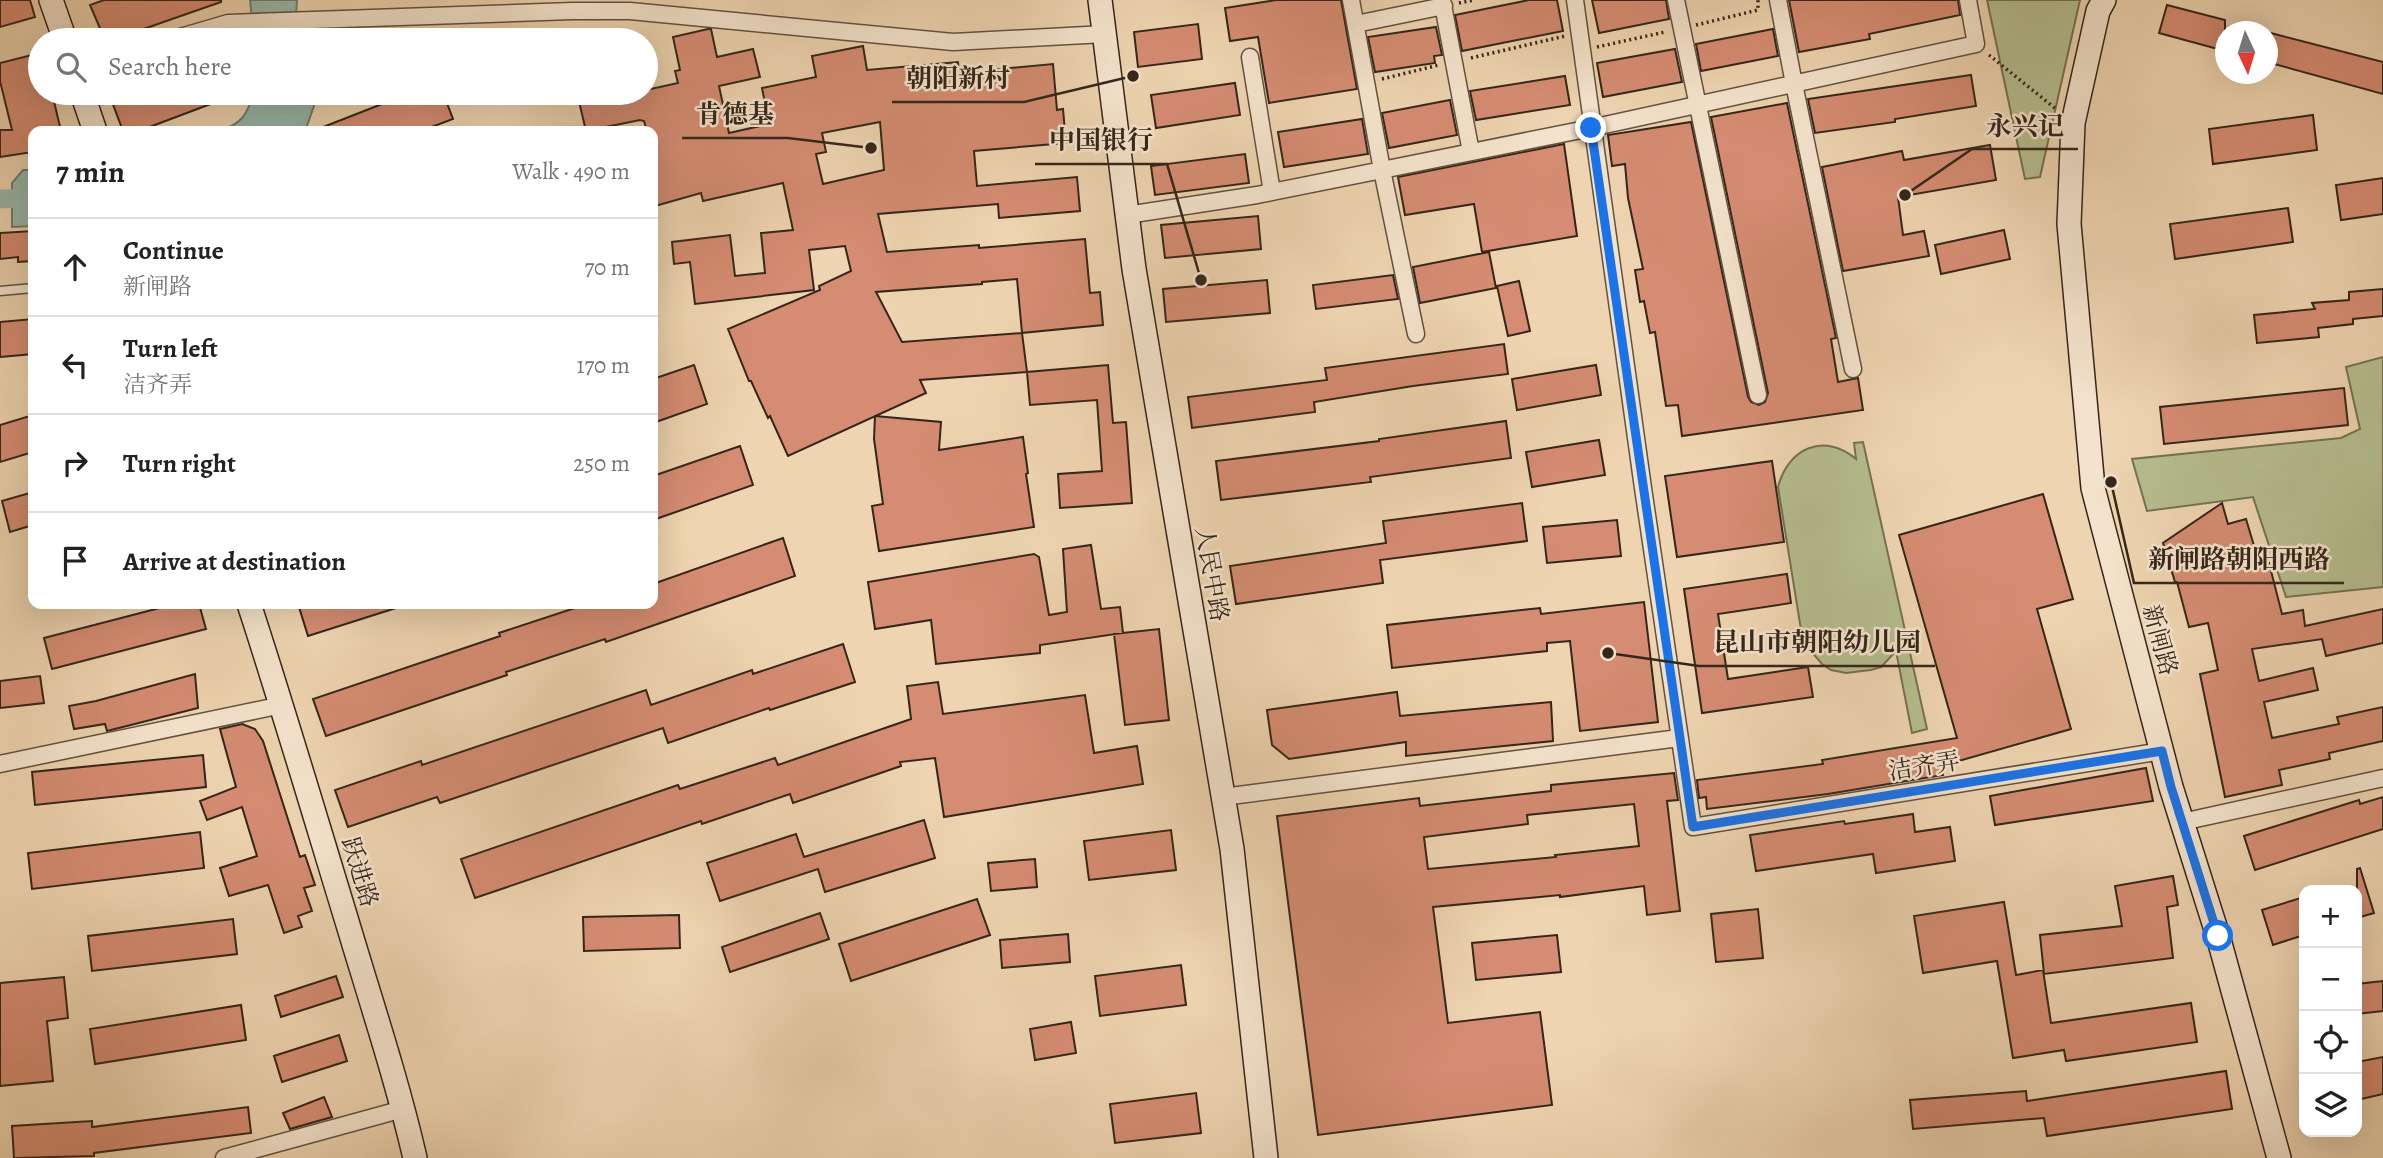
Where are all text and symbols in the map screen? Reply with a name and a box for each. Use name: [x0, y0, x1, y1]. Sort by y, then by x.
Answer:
north arrow: [2215, 21, 2278, 84]
search box: [28, 28, 658, 105]
icon: search: [52, 48, 90, 86]
text: Search here: [108, 49, 232, 84]
callout: 朝阳新村: [892, 55, 1024, 102]
text: 朝阳新村: [906, 61, 1010, 96]
callout: 肯德基: [682, 91, 788, 138]
text: 肯德基: [696, 97, 774, 132]
callout: 永兴记: [1972, 102, 2078, 149]
text: 永兴记: [1986, 109, 2064, 144]
route end: [1575, 112, 1606, 143]
callout: 中国银行: [1035, 117, 1167, 164]
text: 中国银行: [1049, 123, 1153, 158]
text: 7 min: [56, 152, 125, 192]
text: Walk · 490 m: [512, 156, 630, 187]
text: Continue: [123, 233, 224, 268]
icon: ahead: [56, 248, 94, 286]
text: 70 m: [584, 252, 630, 283]
text: 新闸路: [123, 271, 192, 302]
text: Turn left: [123, 331, 218, 366]
icon: left: [56, 346, 94, 384]
text: 170 m: [577, 350, 630, 381]
text: 洁齐弄: [123, 369, 192, 400]
icon: right: [56, 444, 94, 482]
text: Turn right: [123, 446, 236, 481]
text: 250 m: [573, 448, 630, 479]
street label: 人民中路: [1188, 524, 1236, 624]
callout: 新闸路朝阳西路: [2134, 536, 2344, 583]
icon: arrive: [56, 542, 94, 580]
text: 新闸路朝阳西路: [2148, 542, 2330, 577]
text: Arrive at destination: [123, 544, 346, 579]
street label: 新闸路: [2135, 601, 2185, 679]
callout: 昆山市朝阳幼儿园: [1699, 619, 1935, 666]
text: 昆山市朝阳幼儿园: [1713, 625, 1921, 660]
street label: 洁齐弄: [1886, 745, 1962, 787]
street label: 跃进路: [334, 833, 386, 911]
map controls: [2299, 885, 2362, 1137]
button: +: [2299, 885, 2362, 948]
route start: [2202, 920, 2233, 951]
button: −: [2299, 948, 2362, 1011]
button: locate: [2299, 1011, 2362, 1074]
button: layers: [2299, 1074, 2362, 1137]

